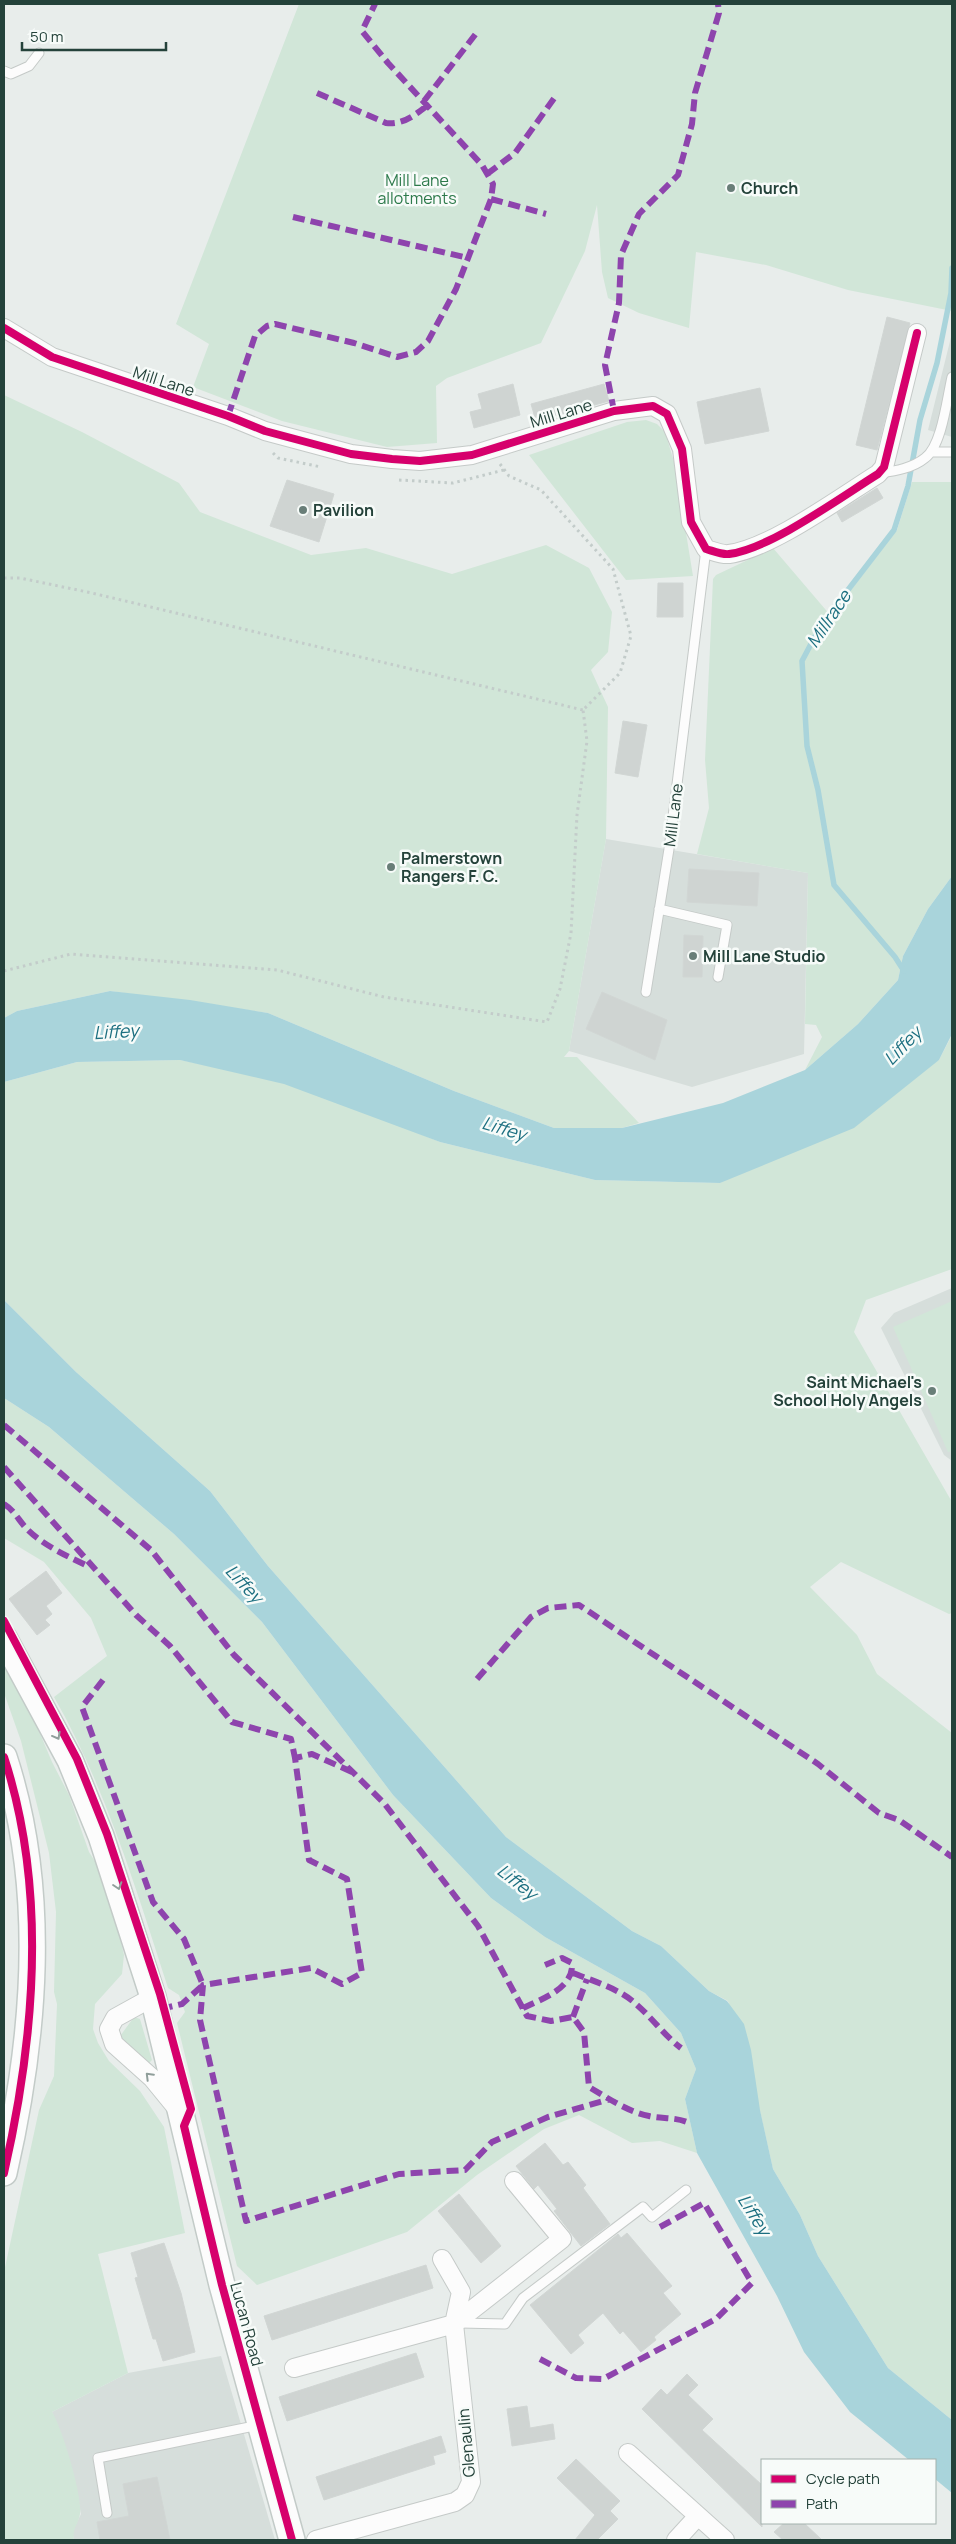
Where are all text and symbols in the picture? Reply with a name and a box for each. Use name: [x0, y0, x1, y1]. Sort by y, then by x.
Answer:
scale bar: [22, 20, 166, 52]
text: 50 m: [30, 26, 64, 47]
park label: Mill Lane allotments: [377, 169, 457, 209]
place label: Church: [741, 177, 798, 199]
marker: Church: [725, 182, 737, 194]
street label: Mill Lane: [130, 361, 198, 401]
street label: Mill Lane: [527, 393, 595, 433]
place label: Pavilion: [313, 499, 374, 521]
marker: Pavilion: [297, 504, 309, 516]
water label: Millrace: [800, 584, 857, 652]
street label: Mill Lane: [658, 782, 688, 848]
place label: Palmerstown Rangers F. C.: [401, 847, 502, 887]
marker: Palmerstown Rangers F. C.: [385, 861, 397, 873]
place label: Mill Lane Studio: [703, 945, 826, 967]
marker: Mill Lane Studio: [687, 950, 699, 962]
water label: Liffey: [93, 1018, 141, 1044]
water label: Liffey: [878, 1019, 928, 1070]
water label: Liffey: [479, 1110, 532, 1147]
place label: Saint Michael's School Holy Angels: [773, 1371, 922, 1411]
marker: Saint Michael's School Holy Angels: [926, 1385, 938, 1397]
water label: Liffey: [221, 1559, 270, 1610]
one-way arrow: [51, 1731, 61, 1740]
water label: Liffey: [493, 1858, 545, 1906]
one-way arrow: [112, 1882, 122, 1890]
one-way arrow: [145, 2073, 154, 2082]
water label: Liffey: [733, 2189, 778, 2242]
street label: Lucan Road: [225, 2280, 269, 2368]
street label: Glenaulin: [452, 2408, 480, 2478]
legend: [761, 2459, 936, 2524]
text: Cycle path: [806, 2468, 880, 2489]
text: Path: [806, 2493, 838, 2514]

